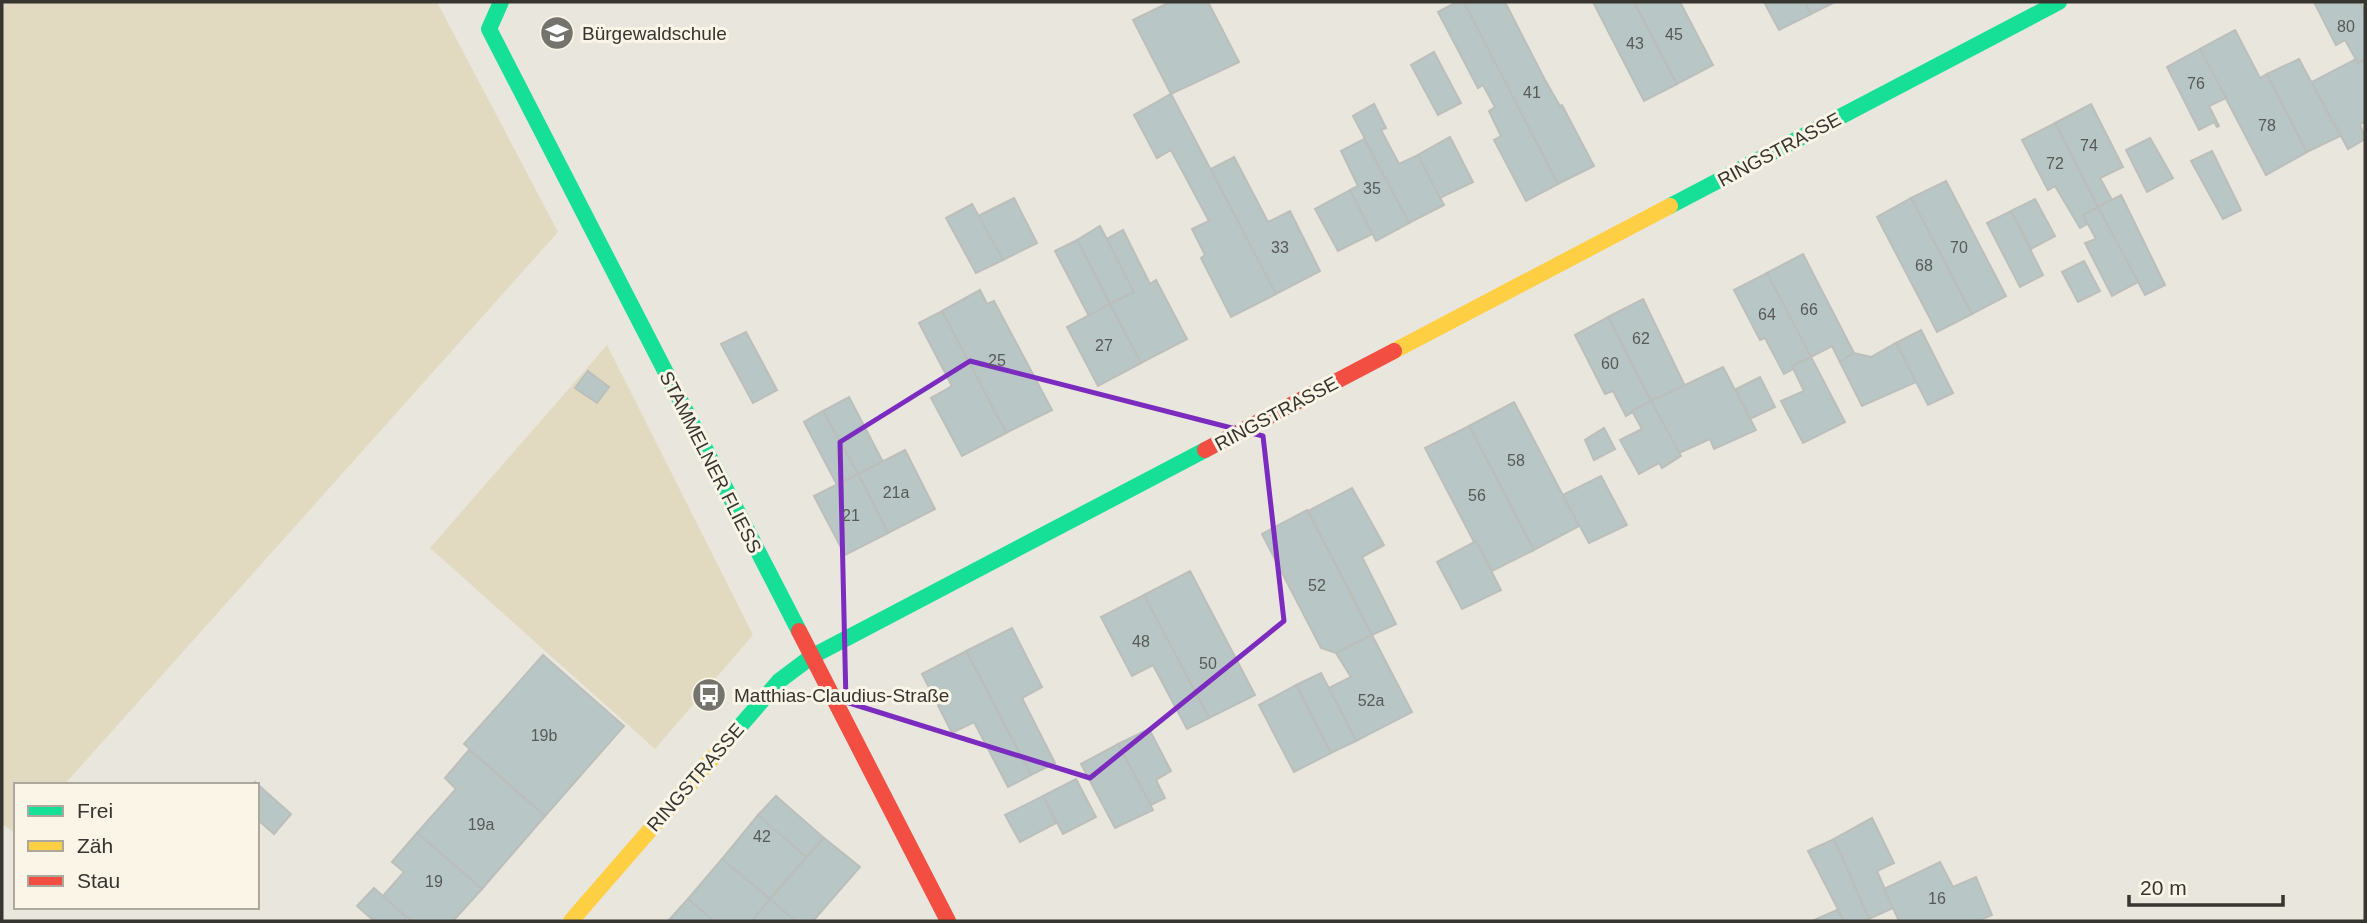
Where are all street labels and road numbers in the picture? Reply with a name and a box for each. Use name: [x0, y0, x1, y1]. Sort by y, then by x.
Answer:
street label: RINGSTRASSE: [1714, 108, 1844, 191]
street label: STAMMELNER FLIESS: [656, 368, 766, 557]
street label: RINGSTRASSE: [1211, 372, 1341, 455]
street label: RINGSTRASSE: [643, 719, 748, 836]

